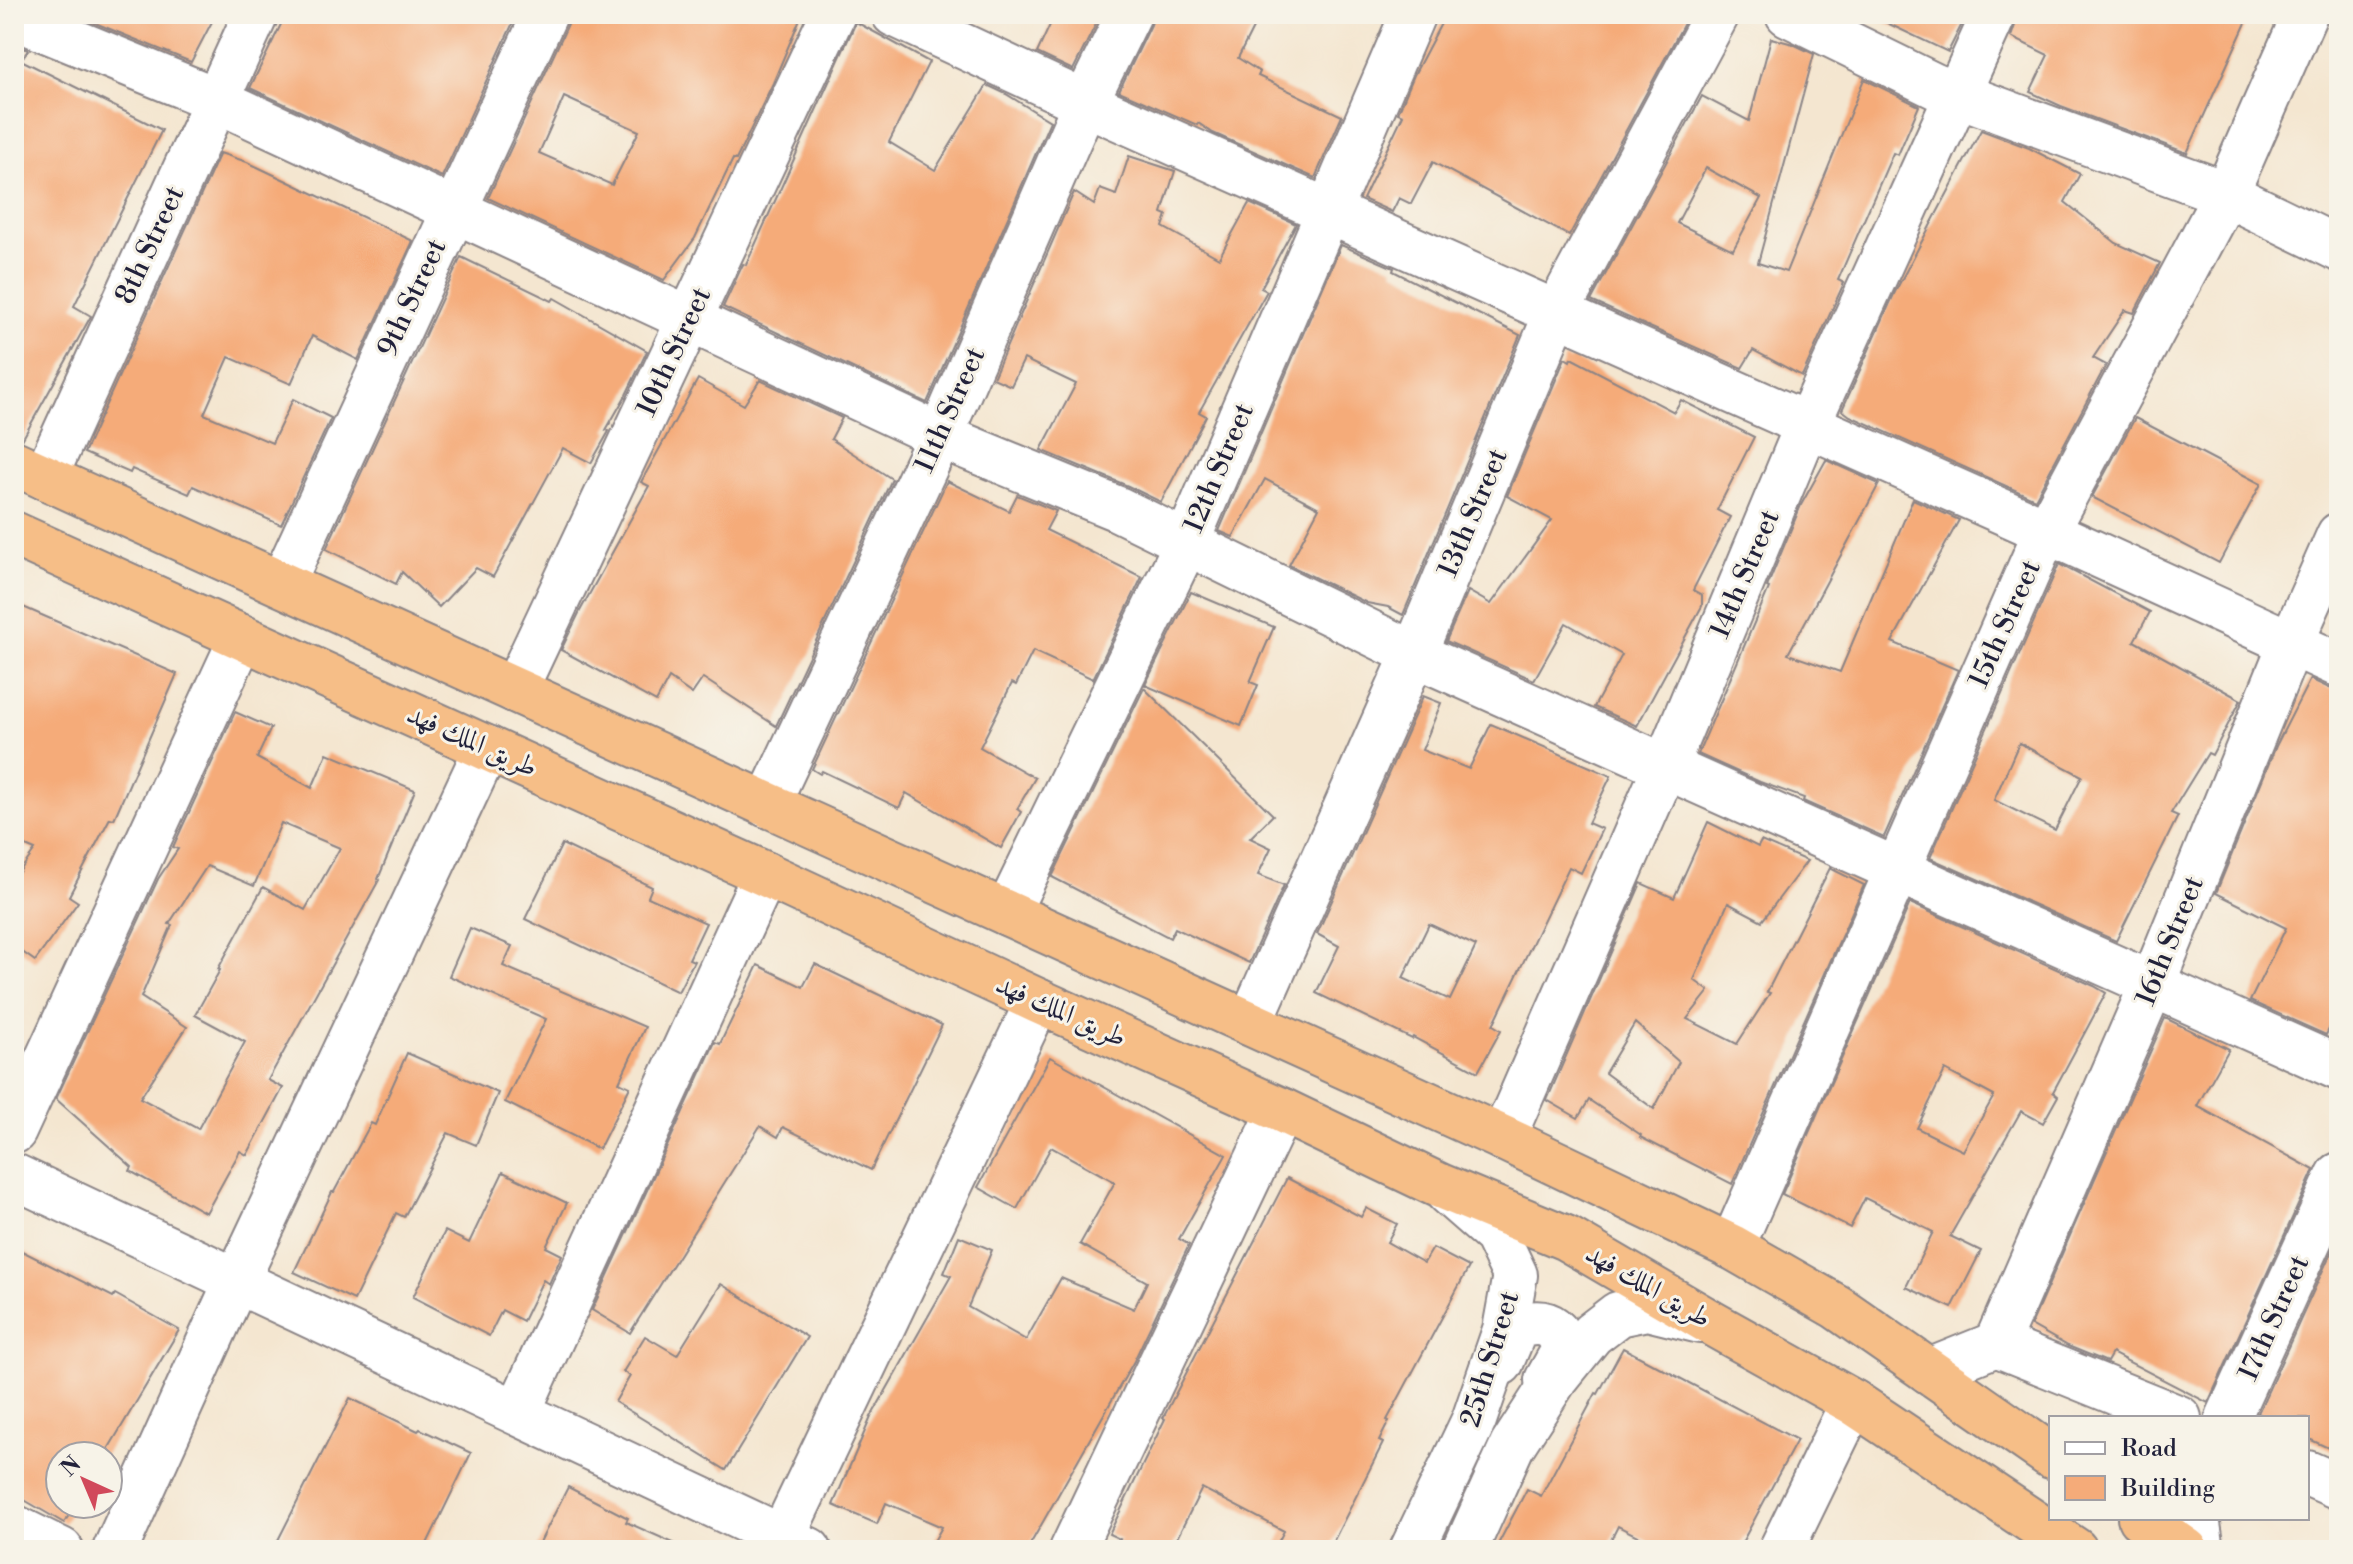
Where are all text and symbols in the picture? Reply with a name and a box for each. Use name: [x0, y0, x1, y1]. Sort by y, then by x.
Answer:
street label: 8th Street: [108, 180, 193, 309]
street label: 9th Street: [370, 234, 454, 362]
street label: 10th Street: [629, 282, 719, 422]
street label: 11th Street: [907, 342, 993, 478]
street label: 12th Street: [1176, 398, 1262, 538]
street label: 13th Street: [1430, 443, 1516, 583]
street label: 14th Street: [1702, 504, 1788, 644]
street label: 15th Street: [1961, 555, 2049, 693]
street label: طريق الملك فهد: [401, 697, 543, 785]
street label: 16th Street: [2128, 871, 2212, 1011]
street label: طريق الملك فهد: [990, 967, 1132, 1055]
street label: طريق الملك فهد: [1579, 1236, 1717, 1336]
street label: 17th Street: [2231, 1250, 2317, 1386]
street label: 25th Street: [1453, 1287, 1527, 1431]
legend: [2049, 1416, 2309, 1520]
text: Road: [2121, 1434, 2177, 1464]
north arrow: [44, 1440, 124, 1520]
text: N: [56, 1451, 87, 1482]
text: Building: [2120, 1474, 2215, 1504]

